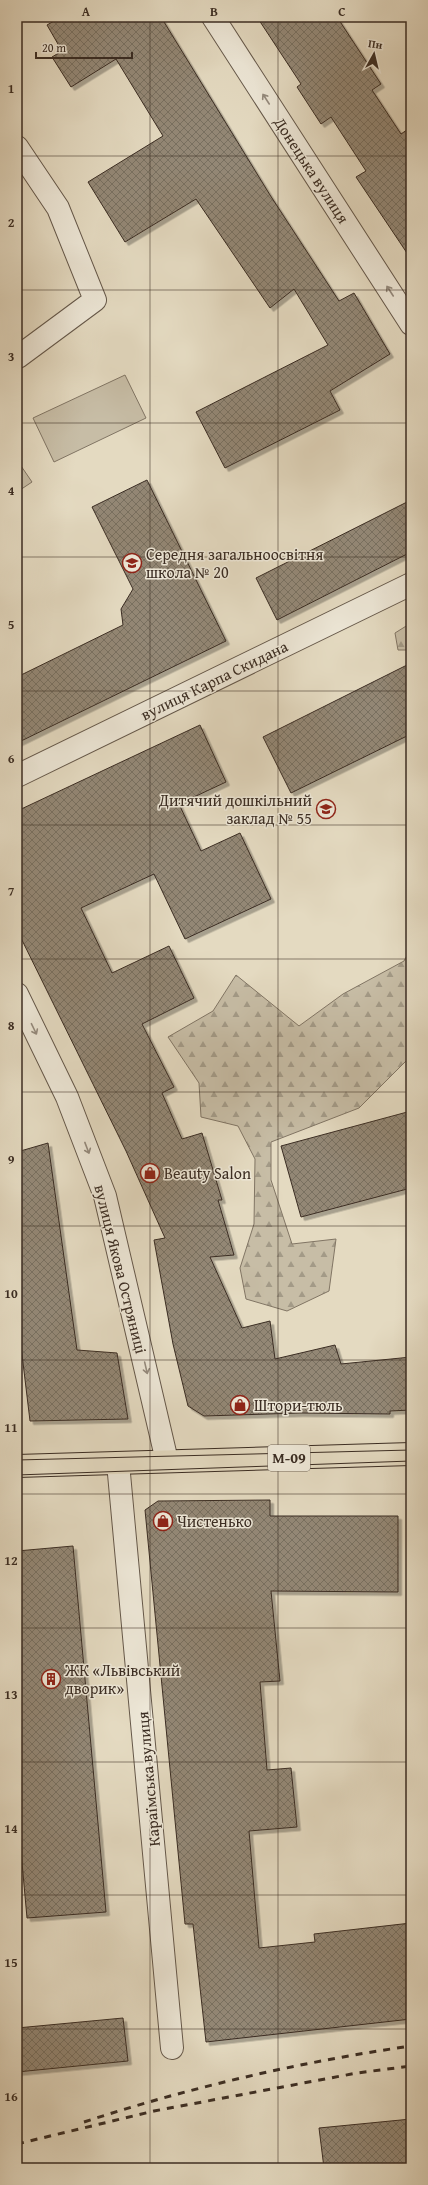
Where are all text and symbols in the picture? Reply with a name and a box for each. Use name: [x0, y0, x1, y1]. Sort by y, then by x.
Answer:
text: A: [82, 2, 91, 21]
text: B: [210, 2, 218, 21]
text: C: [338, 2, 346, 21]
scale bar: [36, 34, 132, 60]
north arrow: [354, 34, 394, 74]
text: Пн: [367, 35, 384, 53]
text: 20 m: [42, 39, 66, 56]
text: 1: [8, 79, 14, 98]
one-way arrow: [262, 94, 270, 105]
street label: Донецька вулиця: [268, 111, 356, 228]
text: 2: [8, 213, 15, 232]
one-way arrow: [386, 286, 394, 297]
text: 3: [8, 347, 14, 366]
text: 4: [8, 481, 15, 500]
place label: Середня загальноосвітня школа № 20: [146, 542, 323, 584]
school or university icon: Середня загальноосвітня школа № 20: [121, 552, 143, 574]
text: 5: [8, 615, 15, 634]
street label: вулиця Карпа Скидана: [136, 634, 292, 726]
text: 6: [8, 749, 15, 768]
place label: Дитячий дошкільний заклад № 55: [158, 788, 312, 830]
school or university icon: Дитячий дошкільний заклад № 55: [315, 798, 337, 820]
text: 7: [8, 882, 15, 901]
text: 8: [8, 1016, 15, 1035]
one-way arrow: [31, 1023, 38, 1035]
one-way arrow: [83, 1141, 91, 1153]
text: 9: [8, 1150, 15, 1169]
place label: Beauty Salon: [164, 1161, 251, 1185]
shop icon: Beauty Salon: [139, 1162, 161, 1184]
street label: вулиця Якова Остряниці: [88, 1182, 154, 1357]
text: 10: [4, 1284, 18, 1303]
one-way arrow: [142, 1361, 150, 1374]
place label: Штори-тюль: [254, 1393, 343, 1417]
shop icon: Штори-тюль: [229, 1394, 251, 1416]
text: 11: [4, 1418, 18, 1437]
road number: М-09: [268, 1445, 310, 1471]
place label: Чистенько: [177, 1509, 252, 1533]
shop icon: Чистенько: [152, 1510, 174, 1532]
text: 12: [4, 1551, 18, 1570]
place label: ЖК «Львівський дворик»: [64, 1658, 181, 1700]
building icon: ЖК «Львівський дворик»: [40, 1668, 62, 1690]
text: 13: [4, 1685, 18, 1704]
street label: Караїмська вулиця: [130, 1710, 166, 1848]
text: 14: [4, 1819, 18, 1838]
text: 15: [4, 1953, 18, 1972]
text: 16: [4, 2087, 18, 2106]

